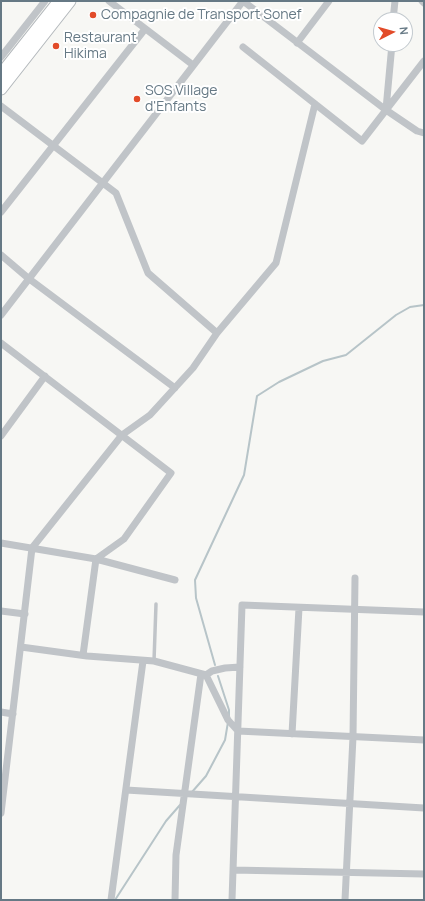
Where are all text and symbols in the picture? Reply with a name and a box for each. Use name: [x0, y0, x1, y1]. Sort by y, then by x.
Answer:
place label: Compagnie de Transport Sonef: [101, 7, 302, 23]
marker: Compagnie de Transport Sonef: [88, 10, 98, 20]
north arrow: [373, 12, 413, 52]
text: N: [397, 26, 412, 36]
place label: Restaurant Hikima: [64, 30, 137, 62]
marker: Restaurant Hikima: [51, 41, 61, 51]
place label: SOS Village d'Enfants: [145, 83, 217, 116]
marker: SOS Village d'Enfants: [132, 94, 142, 104]

